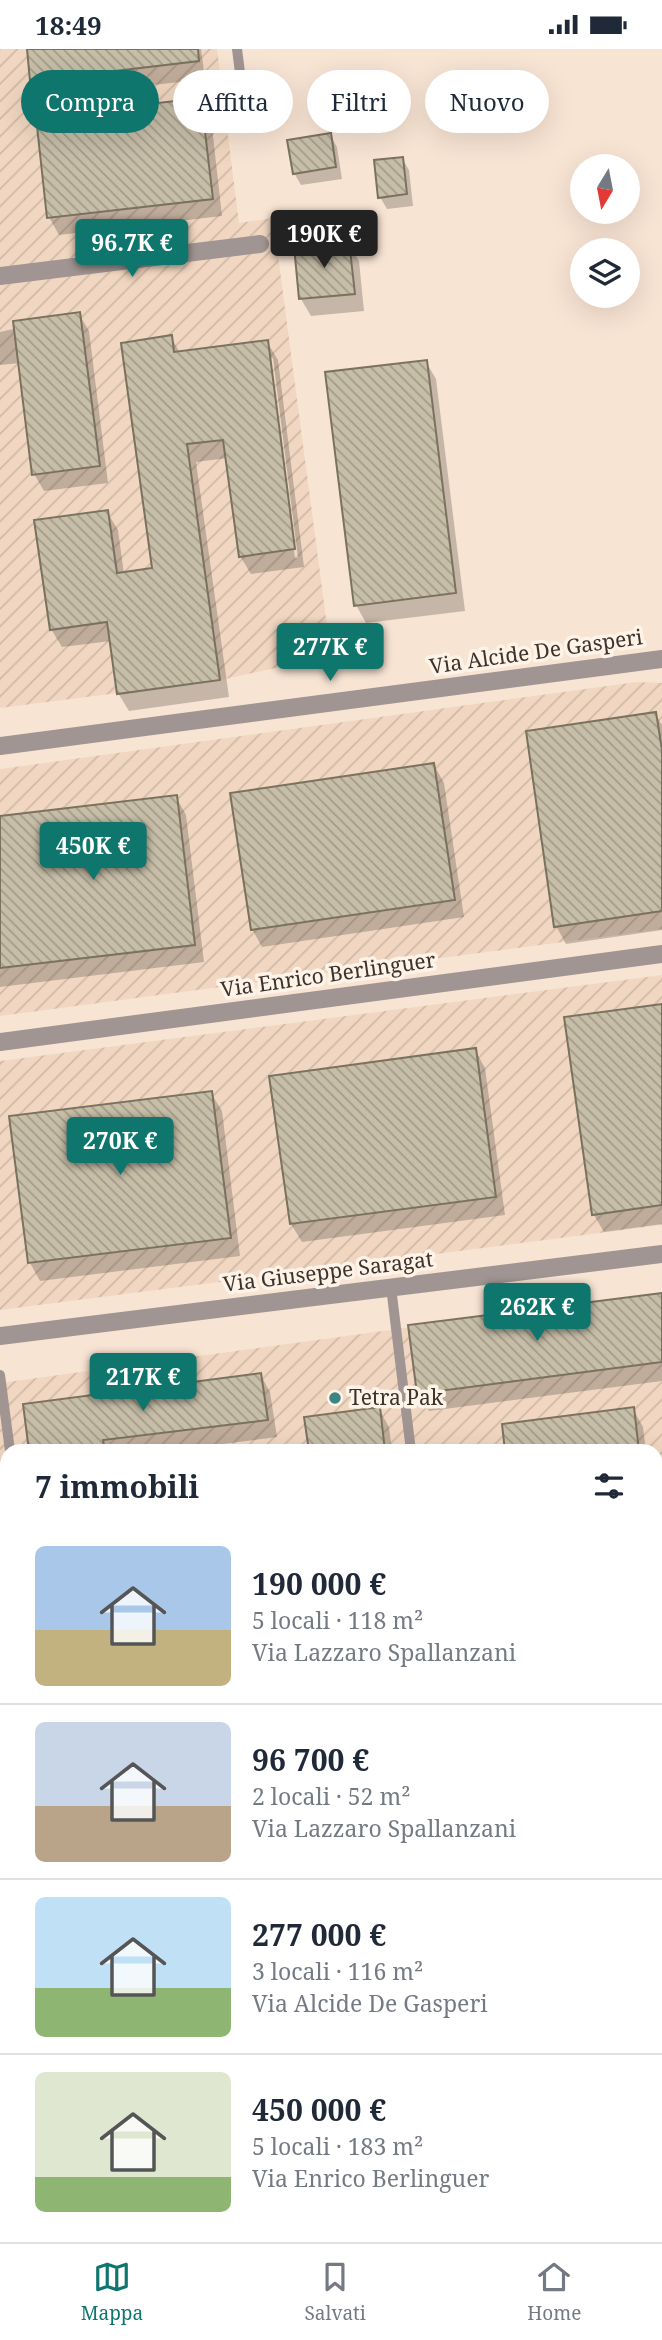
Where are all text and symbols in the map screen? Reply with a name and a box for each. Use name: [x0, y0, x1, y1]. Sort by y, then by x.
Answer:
text: 18:49: [35, 7, 102, 43]
chip: Compra: [21, 70, 159, 133]
chip: Affitta: [173, 70, 293, 133]
chip: Filtri: [307, 70, 411, 133]
chip: Nuovo: [425, 70, 549, 133]
north arrow: [570, 154, 640, 224]
map controls: [570, 154, 640, 308]
pin: 190K €: [267, 211, 381, 270]
text: 190K €: [287, 217, 361, 249]
pin: 96.7K €: [67, 219, 197, 279]
text: 96.7K €: [91, 226, 173, 258]
button: layers: [570, 238, 640, 308]
street label: Via Alcide De Gasperi: [427, 622, 645, 680]
pin: 277K €: [273, 623, 387, 683]
text: 277K €: [293, 630, 367, 662]
pin: 450K €: [36, 823, 150, 882]
text: 450K €: [56, 829, 130, 861]
street label: Via Enrico Berlinguer: [219, 945, 437, 1003]
pin: 270K €: [63, 1117, 177, 1177]
text: 270K €: [83, 1124, 157, 1156]
street label: Via Giuseppe Saragat: [221, 1244, 435, 1298]
pin: 262K €: [480, 1283, 594, 1343]
text: 262K €: [500, 1290, 574, 1322]
pin: 217K €: [86, 1353, 200, 1413]
text: 217K €: [106, 1360, 180, 1392]
place label: Tetra Pak: [349, 1383, 444, 1411]
marker: Tetra Pak: [327, 1390, 343, 1406]
text: 7 immobili: [35, 1466, 199, 1507]
icon: filters: [590, 1467, 628, 1505]
text: 190 000 €: [252, 1563, 386, 1604]
icon: home: [91, 1574, 175, 1658]
text: 5 locali · 118 m²: [252, 1604, 423, 1636]
text: Via Lazzaro Spallanzani: [252, 1636, 516, 1668]
text: 96 700 €: [252, 1739, 369, 1780]
icon: home: [91, 1750, 175, 1834]
text: 2 locali · 52 m²: [252, 1780, 410, 1812]
text: Via Lazzaro Spallanzani: [252, 1812, 516, 1844]
text: 277 000 €: [252, 1914, 386, 1955]
icon: home: [91, 1925, 175, 2009]
text: 3 locali · 116 m²: [252, 1955, 423, 1987]
text: Via Alcide De Gasperi: [252, 1987, 488, 2019]
text: 450 000 €: [252, 2089, 386, 2130]
icon: home: [91, 2100, 175, 2184]
text: 5 locali · 183 m²: [252, 2130, 423, 2162]
text: Via Enrico Berlinguer: [252, 2162, 489, 2194]
tab: Mappa: [81, 2258, 143, 2326]
tab: Salvati: [305, 2258, 366, 2326]
tab: Home: [527, 2258, 581, 2326]

